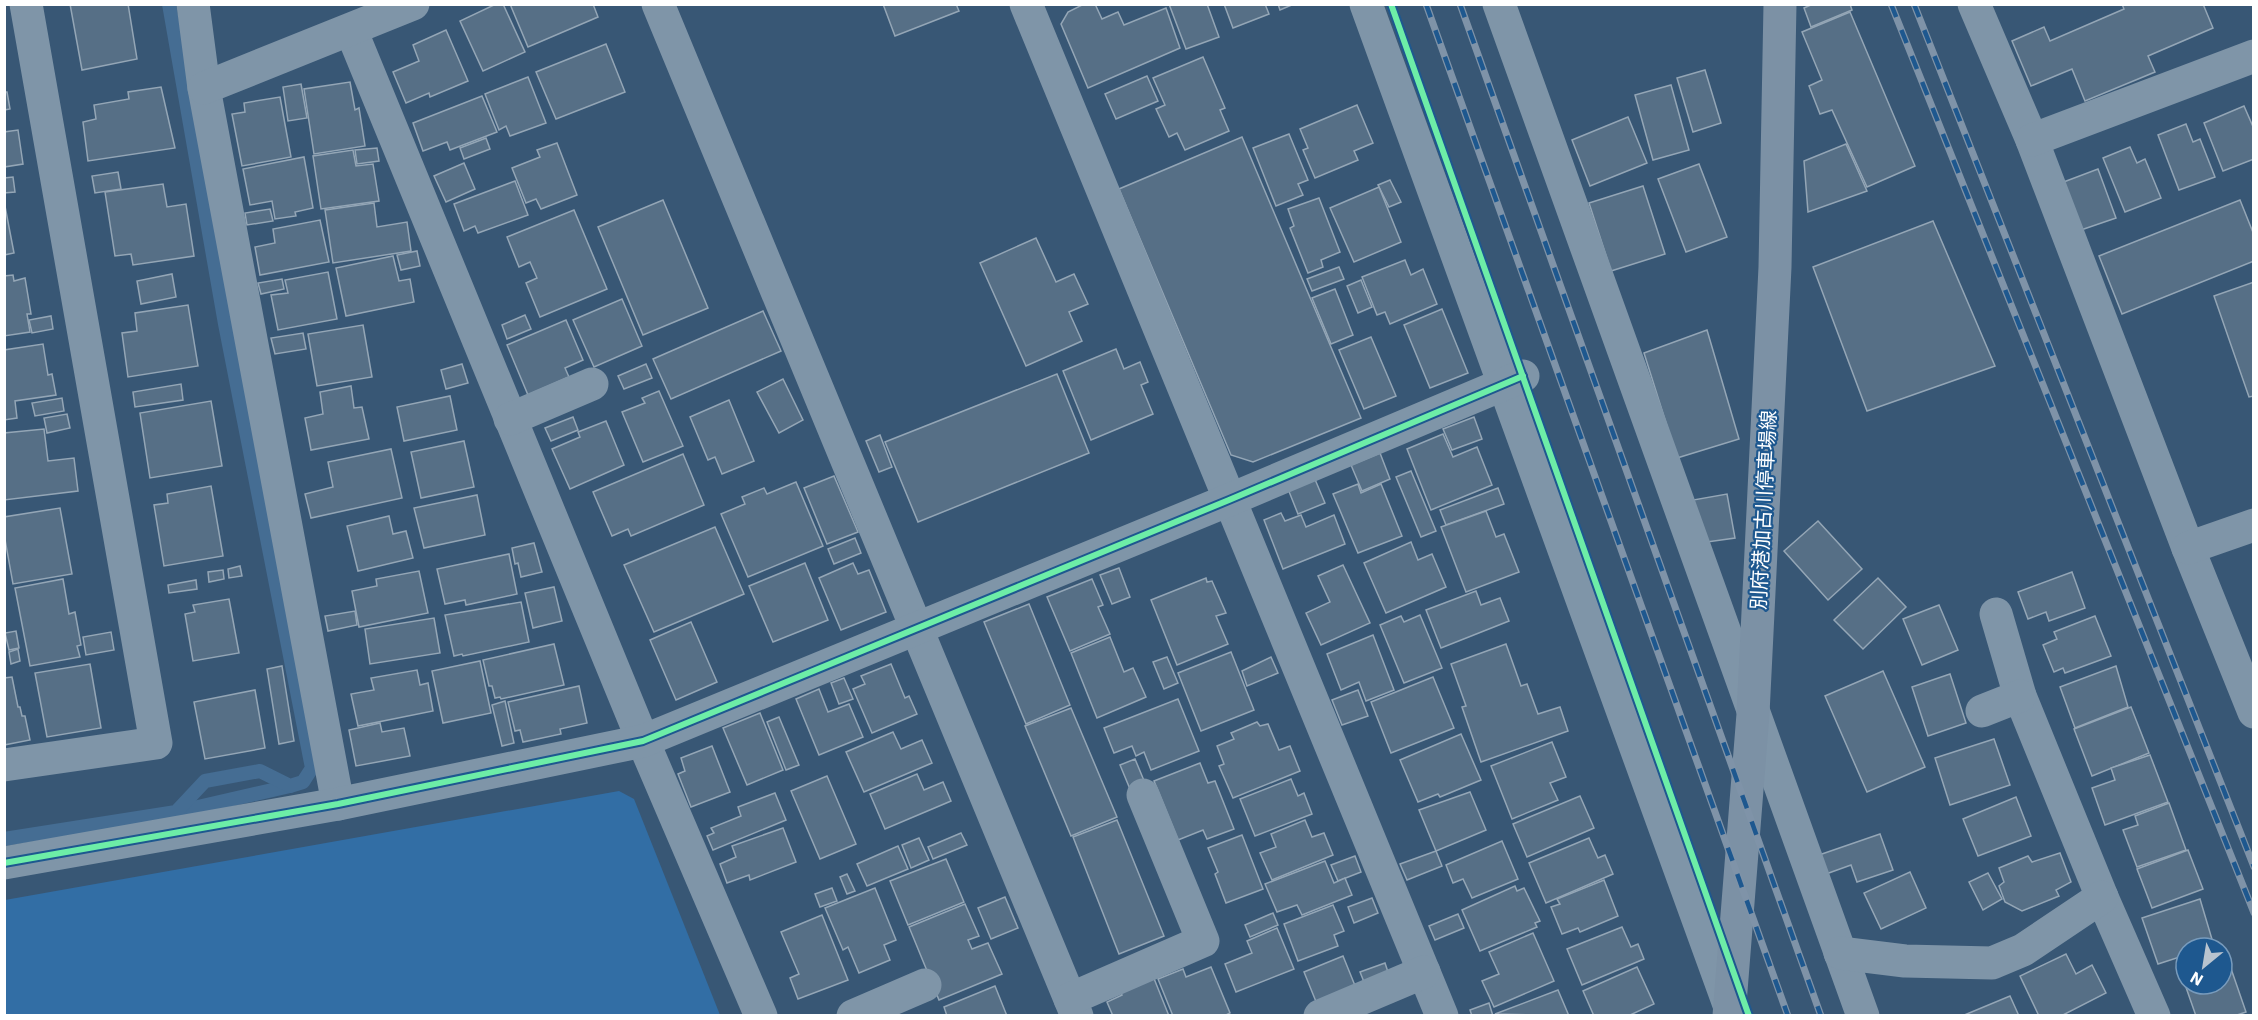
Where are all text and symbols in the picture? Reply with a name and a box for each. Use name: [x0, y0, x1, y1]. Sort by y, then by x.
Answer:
street label: 別府港加古川停車場線: [1744, 409, 1782, 611]
north arrow: [2174, 936, 2234, 996]
text: N: [2186, 967, 2207, 991]

